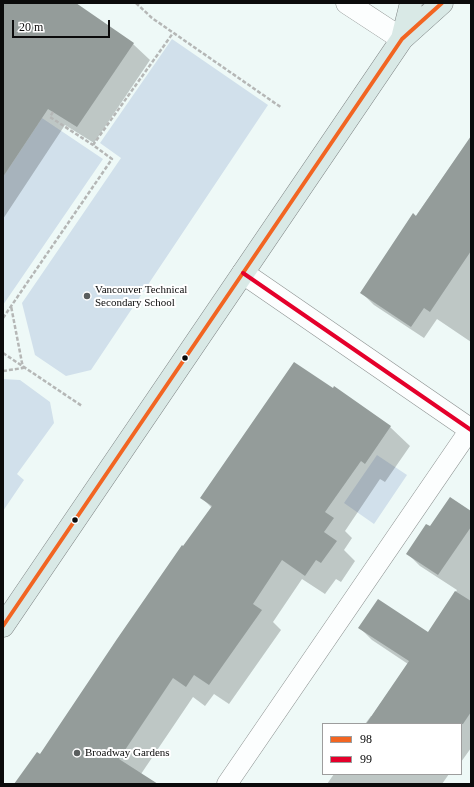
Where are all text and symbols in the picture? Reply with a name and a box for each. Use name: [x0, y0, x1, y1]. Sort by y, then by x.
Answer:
scale bar: [14, 12, 112, 38]
text: 20 m: [19, 20, 43, 34]
place label: Vancouver Technical Secondary School: [95, 283, 187, 309]
marker: Vancouver Technical Secondary School: [82, 291, 92, 301]
unlabelled marker: [180, 353, 190, 363]
unlabelled marker: [70, 515, 80, 525]
legend: [322, 723, 462, 775]
text: 98: [360, 732, 372, 746]
place label: Broadway Gardens: [85, 746, 170, 760]
marker: Broadway Gardens: [72, 748, 82, 758]
text: 99: [360, 752, 372, 766]

